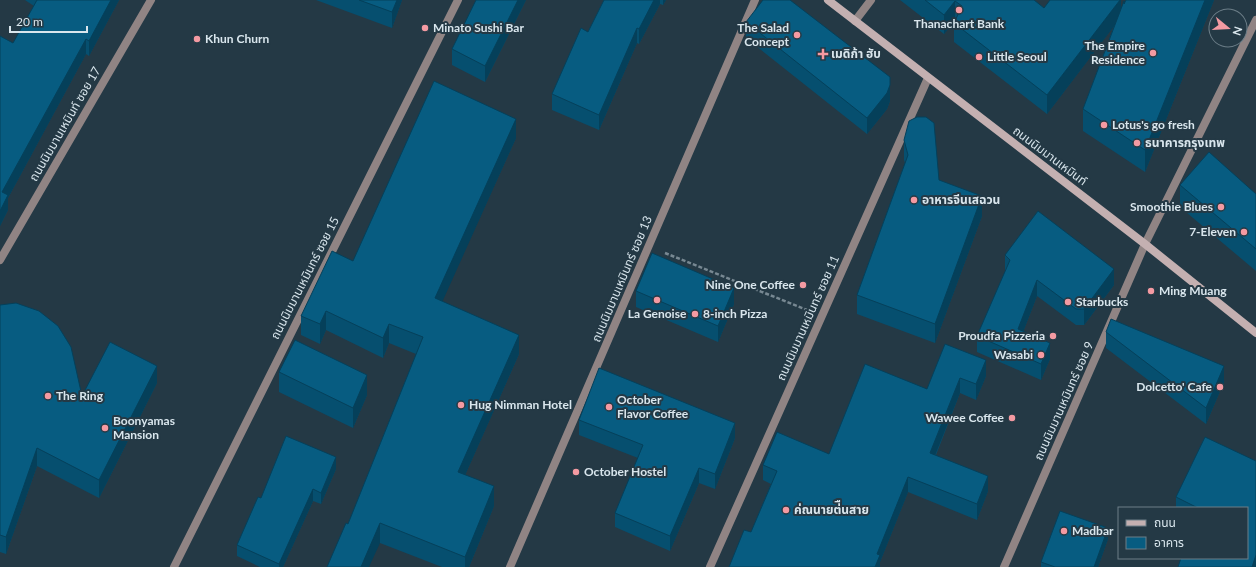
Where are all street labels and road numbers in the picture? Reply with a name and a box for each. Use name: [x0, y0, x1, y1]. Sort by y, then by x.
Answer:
street label: ถนนนิมมานเหมินท์ ซอย 17: [26, 64, 103, 184]
street label: ถนนนิมมานเหมินท์: [1010, 123, 1090, 188]
street label: ถนนนิมมานเหมินทร์ ซอย 13: [588, 213, 655, 344]
street label: ถนนนิมมานเหมินทร์ ซอย 15: [267, 214, 342, 342]
street label: ถนนนิมมานเหมินทร์ ซอย 11: [773, 253, 842, 383]
street label: ถนนนิมมานเหมินทร์ ซอย 9: [1031, 339, 1097, 463]

